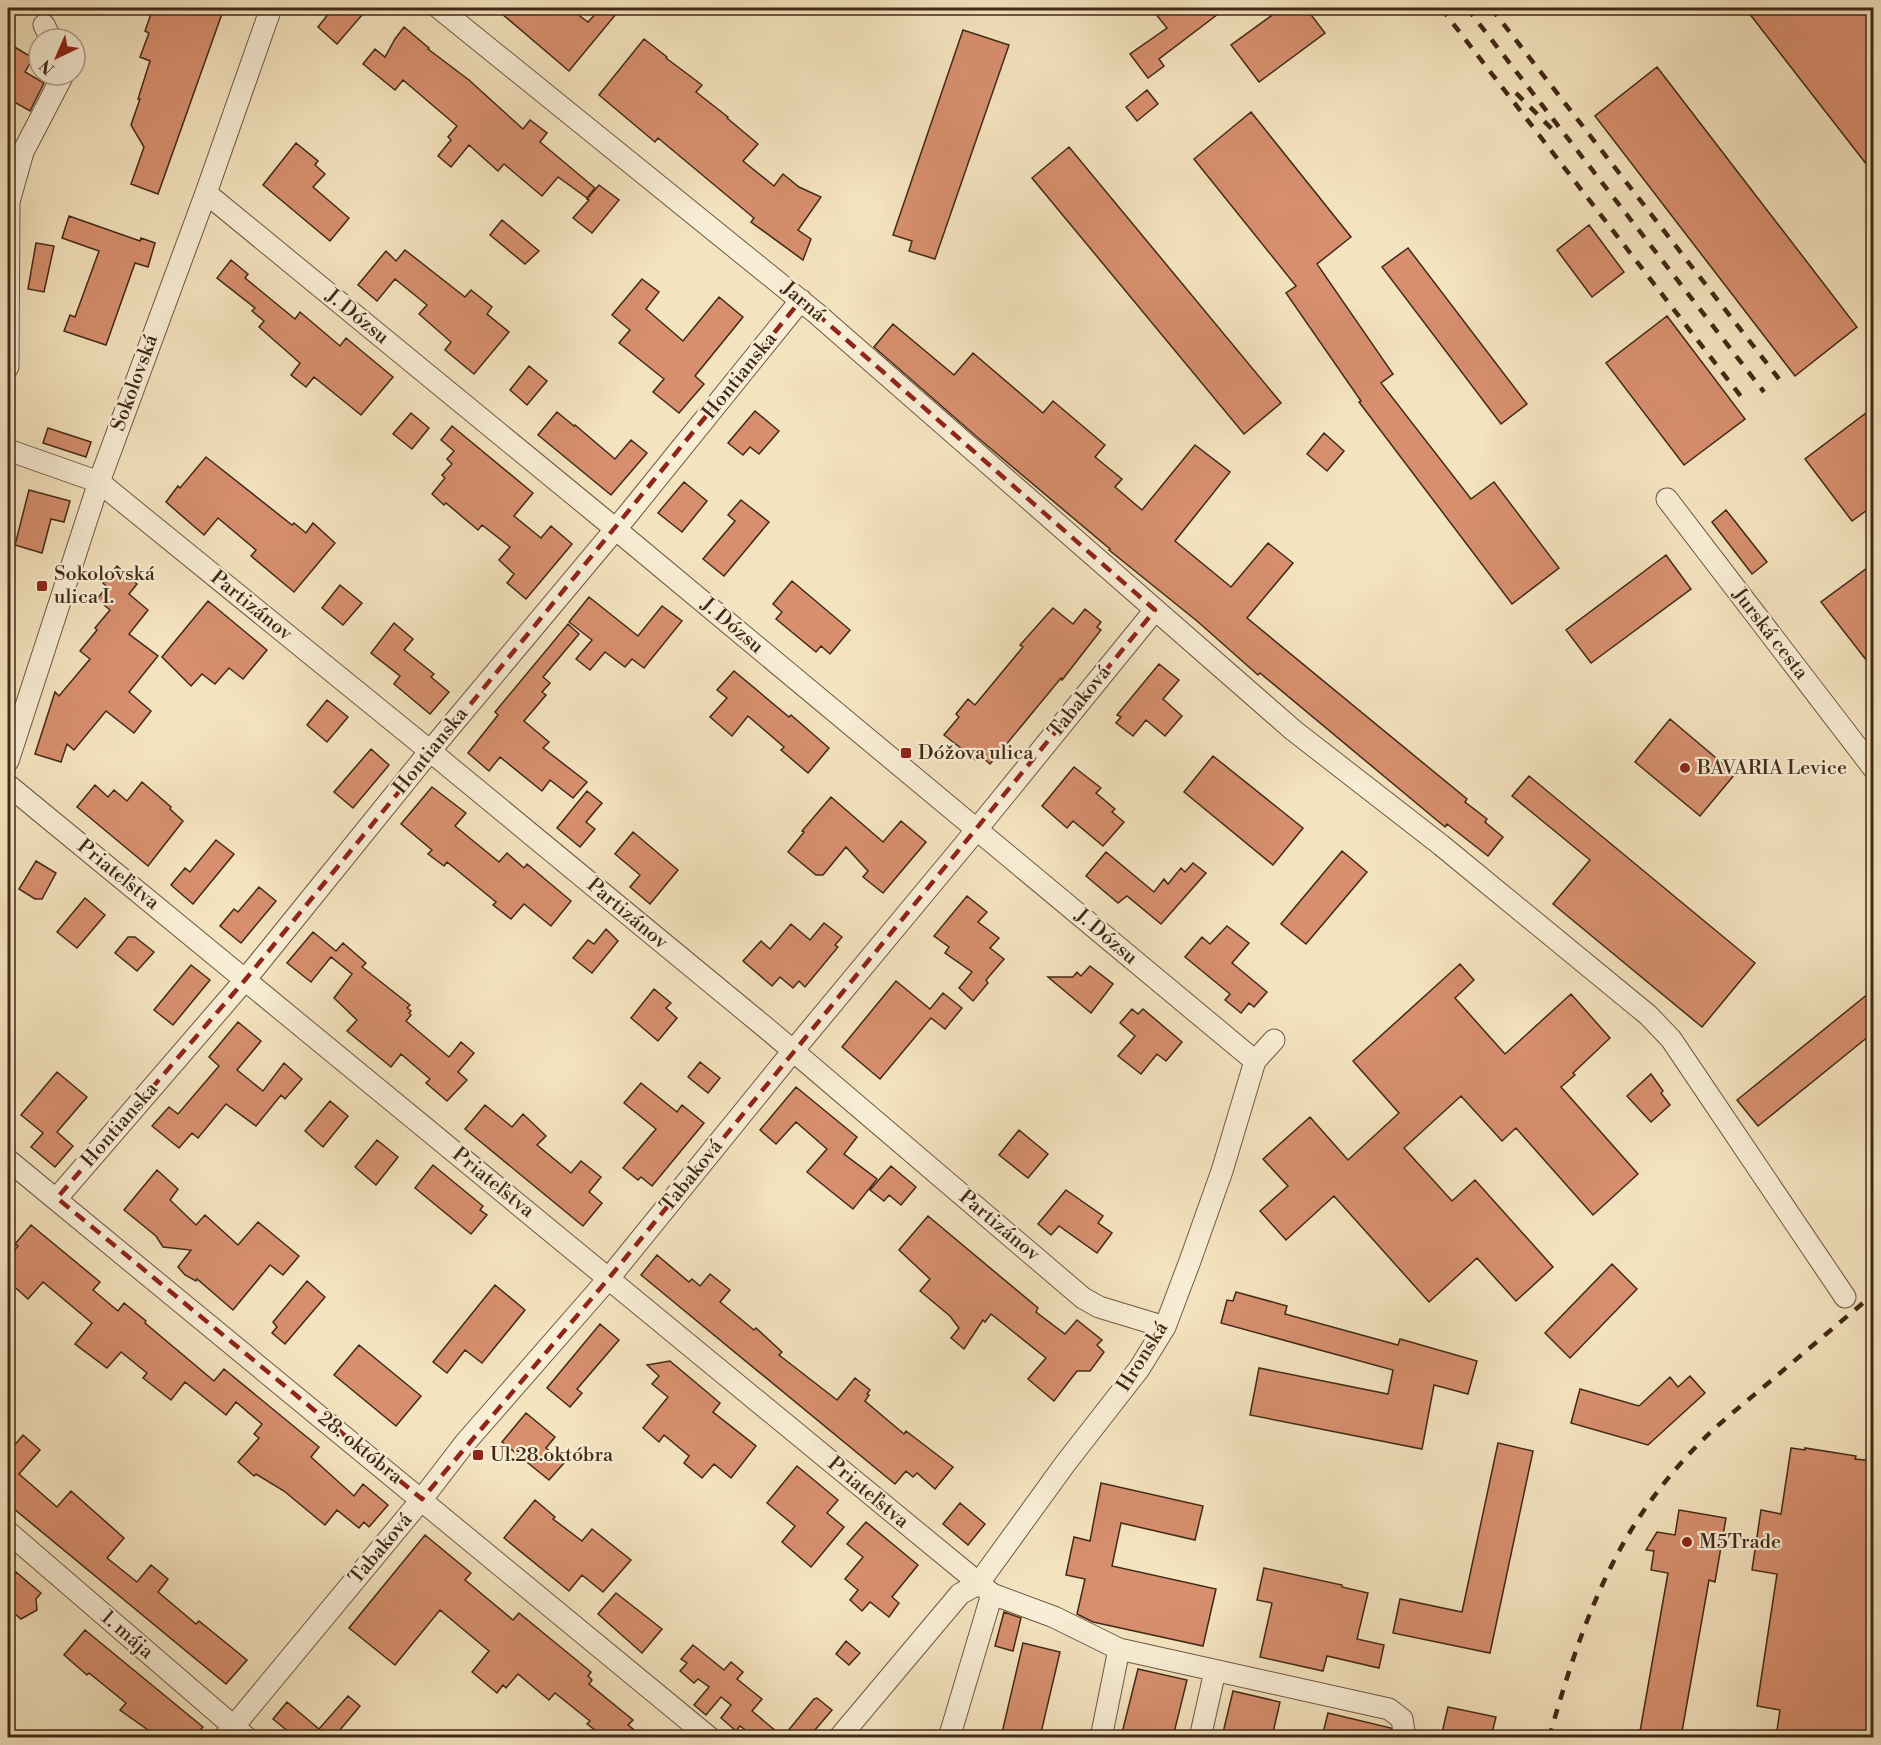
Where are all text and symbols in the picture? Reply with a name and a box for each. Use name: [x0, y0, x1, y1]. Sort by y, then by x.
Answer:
north arrow: [27, 27, 87, 87]
text: N: [36, 55, 59, 79]
street label: Jarná: [775, 276, 831, 328]
street label: J. Dózsu: [320, 283, 394, 350]
street label: Hontianska: [697, 327, 783, 425]
street label: Sokolovská: [106, 331, 164, 435]
place label: Sokolovská ulica I.: [54, 562, 156, 610]
street label: Partizánov: [205, 565, 298, 647]
marker: Sokolovská ulica I.: [35, 579, 49, 593]
street label: Jurská cesta: [1726, 582, 1814, 685]
street label: J. Dózsu: [695, 592, 769, 660]
street label: Tabaková: [1043, 660, 1117, 743]
street label: Hontianska: [388, 702, 474, 800]
place label: Dóžova ulica: [918, 741, 1034, 766]
marker: Dóžova ulica: [899, 746, 913, 760]
place label: BAVARIA Levice: [1696, 756, 1847, 781]
marker: BAVARIA Levice: [1678, 761, 1692, 775]
street label: Priateľstva: [72, 834, 165, 916]
street label: Partizánov: [581, 873, 673, 956]
street label: J. Dózsu: [1069, 903, 1143, 971]
street label: Hontianska: [76, 1077, 164, 1173]
street label: Tabaková: [655, 1134, 729, 1217]
street label: Priateľstva: [447, 1142, 540, 1224]
street label: Partizánov: [953, 1185, 1045, 1268]
street label: Hronská: [1112, 1317, 1175, 1397]
street label: 28. októbra: [312, 1406, 408, 1490]
place label: Ul.28.októbra: [490, 1443, 614, 1468]
marker: Ul.28.októbra: [471, 1448, 485, 1462]
street label: Priateľstva: [822, 1452, 914, 1535]
street label: Tabaková: [344, 1508, 419, 1590]
place label: M5Trade: [1699, 1530, 1781, 1555]
marker: M5Trade: [1680, 1535, 1694, 1549]
street label: 1. mája: [95, 1605, 159, 1665]

